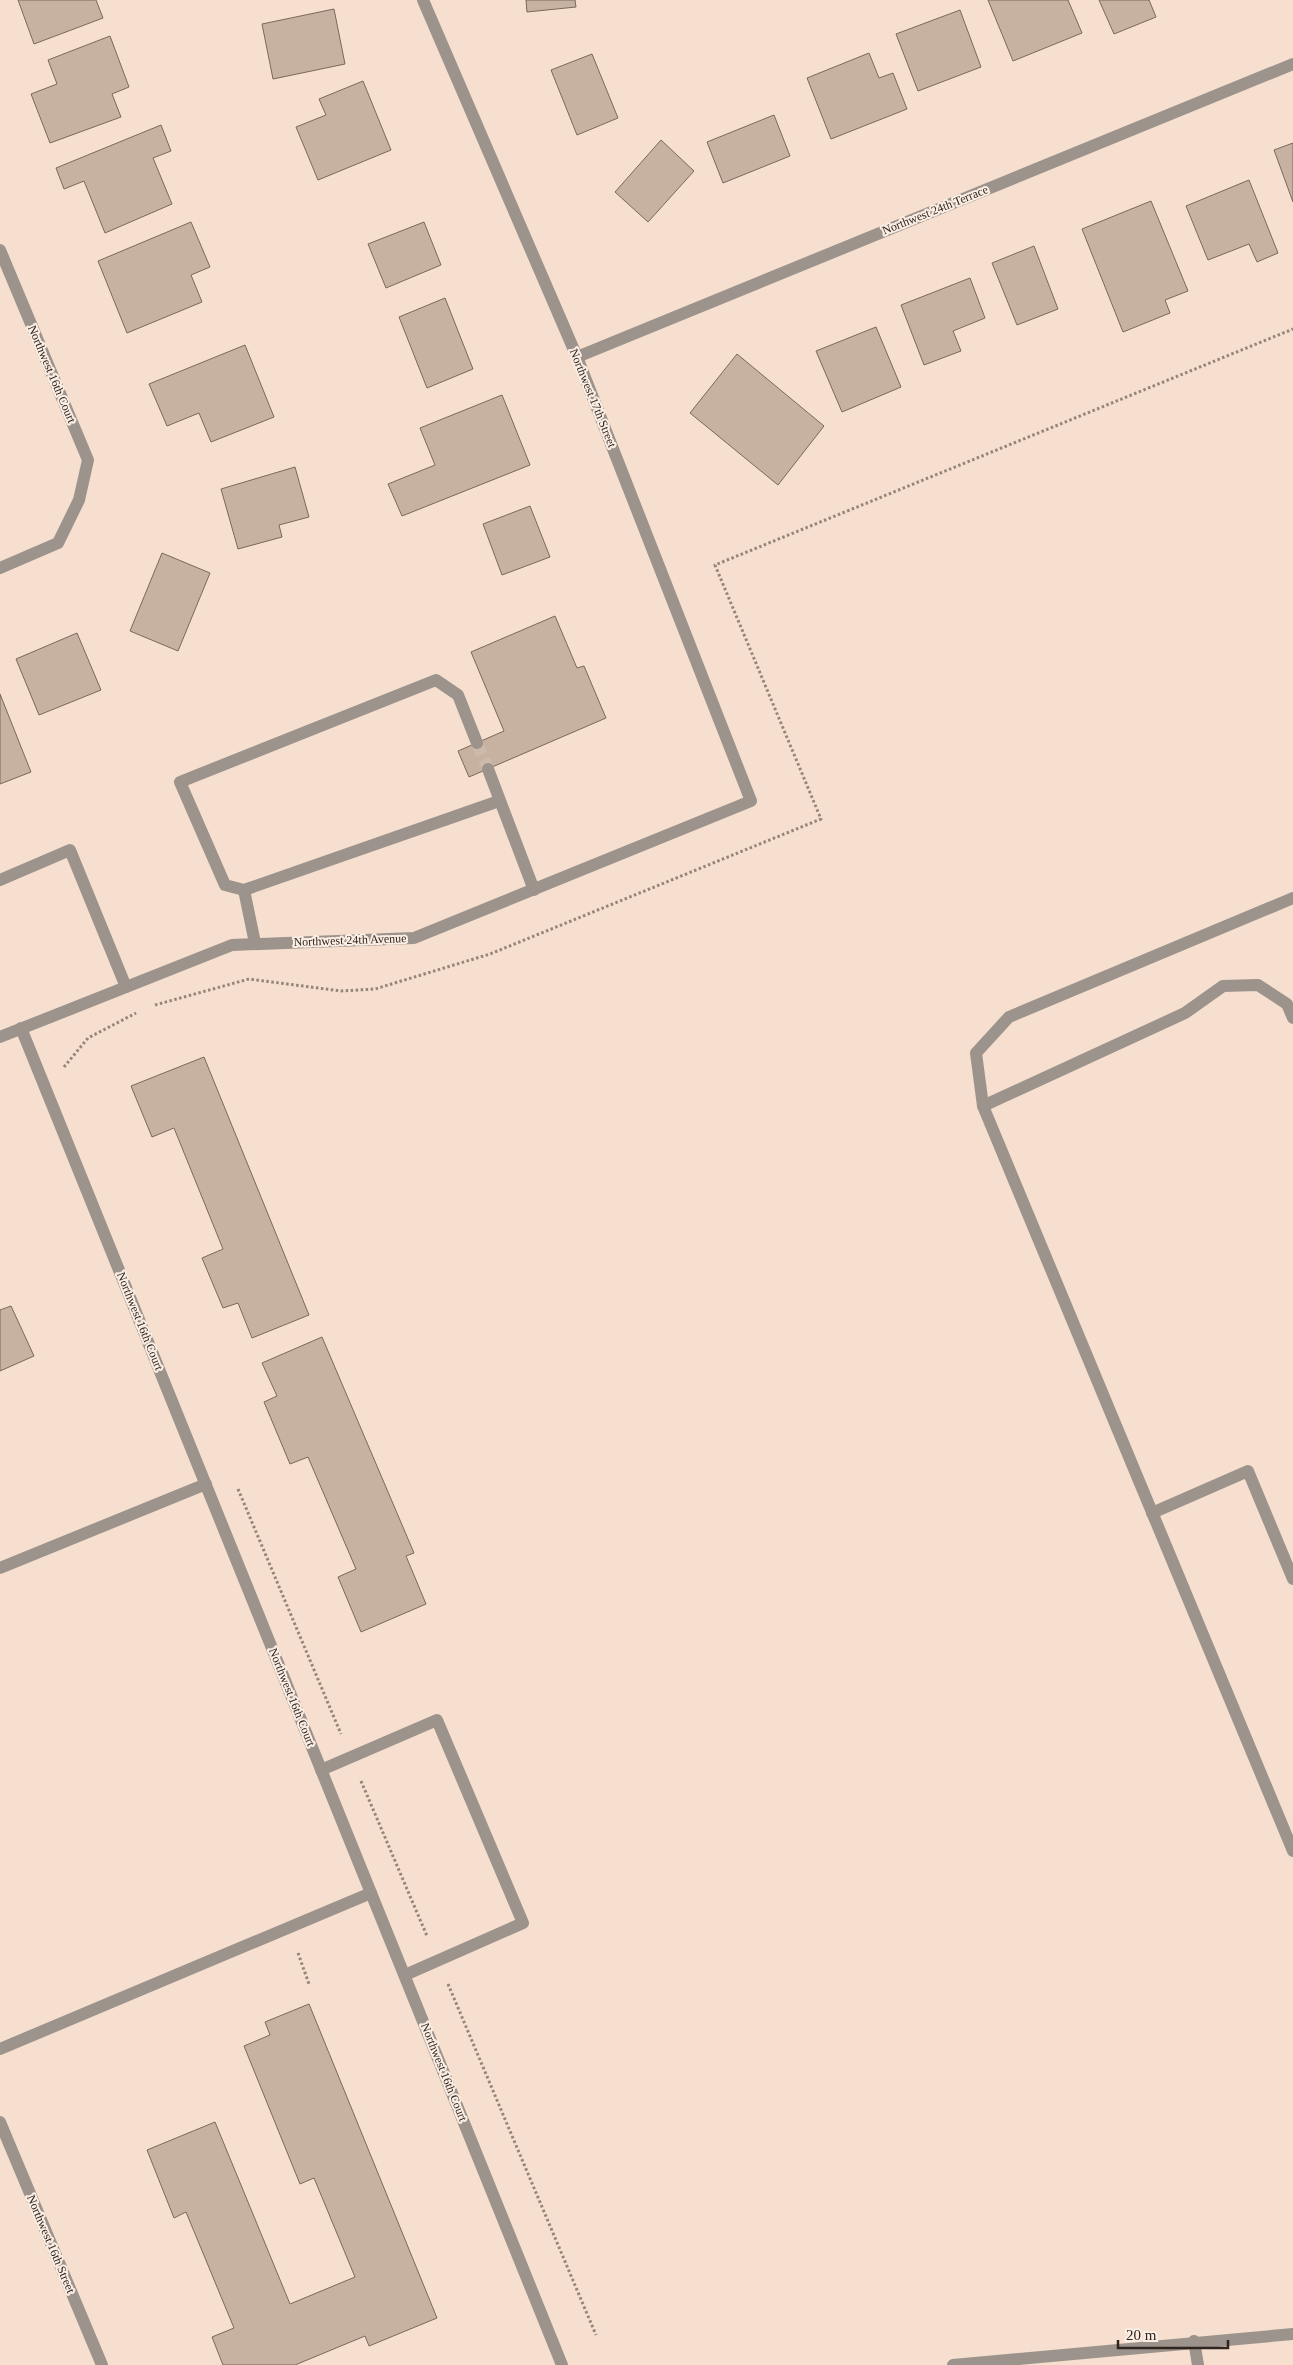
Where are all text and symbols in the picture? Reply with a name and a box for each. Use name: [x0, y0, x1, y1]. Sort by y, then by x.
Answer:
street label: Northwest 24th Terrace: [880, 182, 990, 238]
street label: Northwest 16th Court: [25, 323, 79, 426]
street label: Northwest 17th Street: [567, 347, 619, 450]
street label: Northwest 24th Avenue: [293, 931, 407, 949]
street label: Northwest 16th Court: [114, 1270, 166, 1373]
street label: Northwest 16th Court: [266, 1646, 318, 1749]
street label: Northwest 16th Court: [418, 2021, 470, 2124]
street label: Northwest 16th Street: [24, 2193, 78, 2296]
scale bar: [1118, 2318, 1228, 2350]
text: 20 m: [1126, 2327, 1157, 2343]

